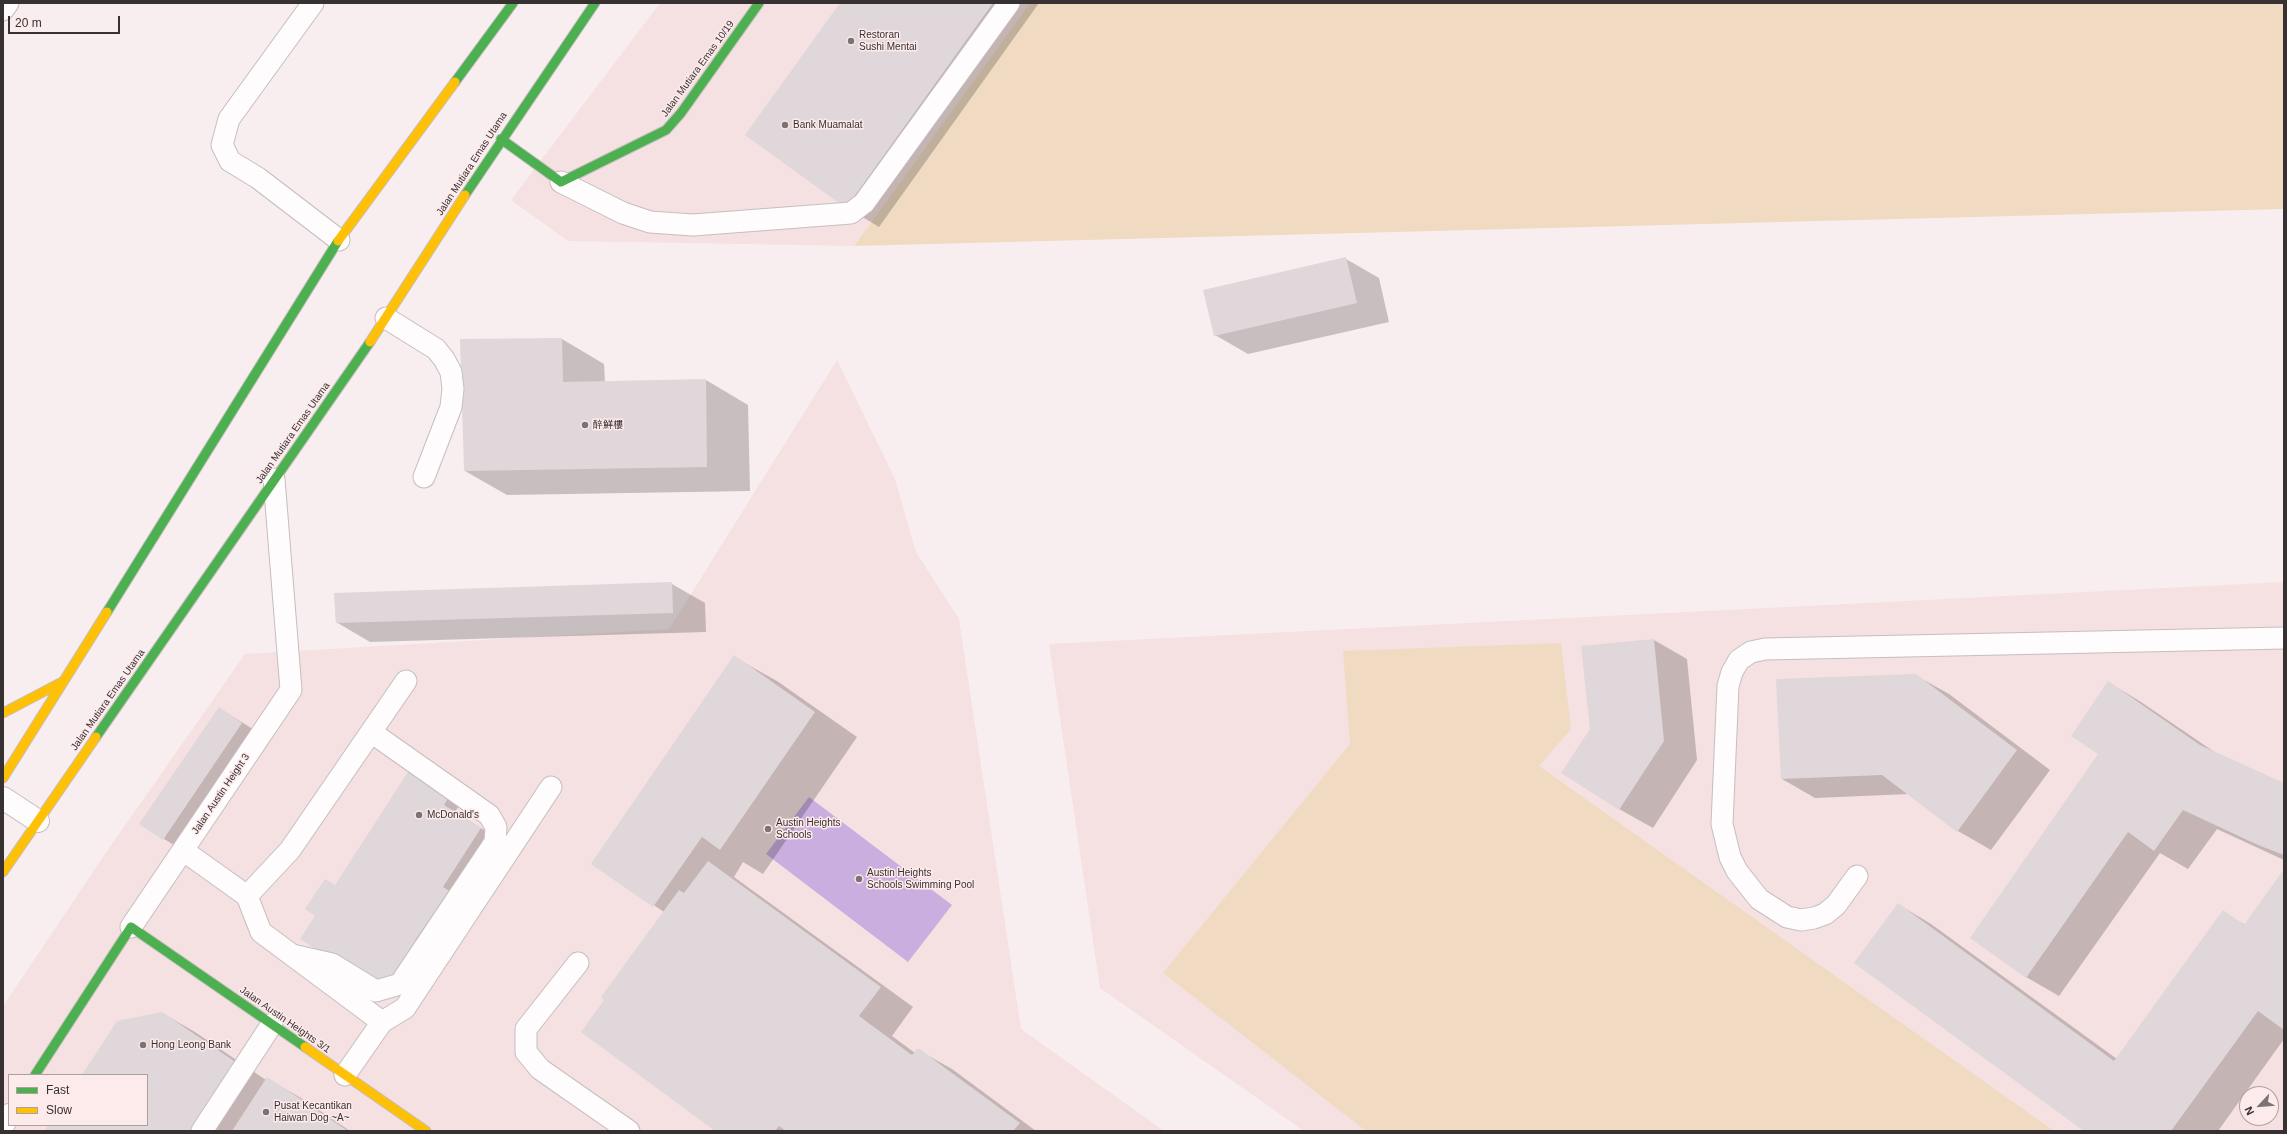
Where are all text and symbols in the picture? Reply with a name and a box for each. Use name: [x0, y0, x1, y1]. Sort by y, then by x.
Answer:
scale bar: [10, 8, 122, 34]
text: 20 m: [15, 16, 42, 30]
street label: Jalan Mutiara Emas 10/19: [659, 18, 737, 120]
place label: Restoran Sushi Mentai: [859, 29, 917, 52]
marker: Restoran Sushi Mentai: [846, 36, 856, 46]
street label: Jalan Mutiara Emas Utama: [434, 110, 510, 218]
place label: Bank Muamalat: [793, 119, 862, 131]
marker: Bank Muamalat: [780, 120, 790, 130]
street label: Jalan Mutiara Emas Utama: [253, 380, 333, 486]
place label: 醉鮮樓: [593, 419, 623, 431]
marker: 醉鮮樓: [580, 420, 590, 430]
street label: Jalan Mutiara Emas Utama: [68, 647, 148, 753]
street label: Jalan Austin Height 3: [190, 751, 252, 837]
place label: McDonald's: [427, 809, 479, 821]
marker: McDonald's: [414, 810, 424, 820]
place label: Austin Heights Schools: [776, 817, 840, 840]
marker: Austin Heights Schools: [763, 824, 773, 834]
place label: Austin Heights Schools Swimming Pool: [867, 867, 974, 890]
marker: Austin Heights Schools Swimming Pool: [854, 874, 864, 884]
street label: Jalan Austin Heights 3/1: [237, 984, 333, 1056]
place label: Hong Leong Bank: [151, 1039, 231, 1051]
marker: Hong Leong Bank: [138, 1040, 148, 1050]
legend: [8, 1074, 148, 1126]
text: Fast: [46, 1083, 69, 1097]
north arrow: [2239, 1086, 2279, 1126]
place label: Pusat Kecantikan Haiwan Dog ~A~: [274, 1100, 352, 1124]
text: Slow: [46, 1103, 72, 1117]
text: N: [2242, 1105, 2256, 1117]
marker: Pusat Kecantikan Haiwan Dog ~A~: [261, 1107, 271, 1117]

